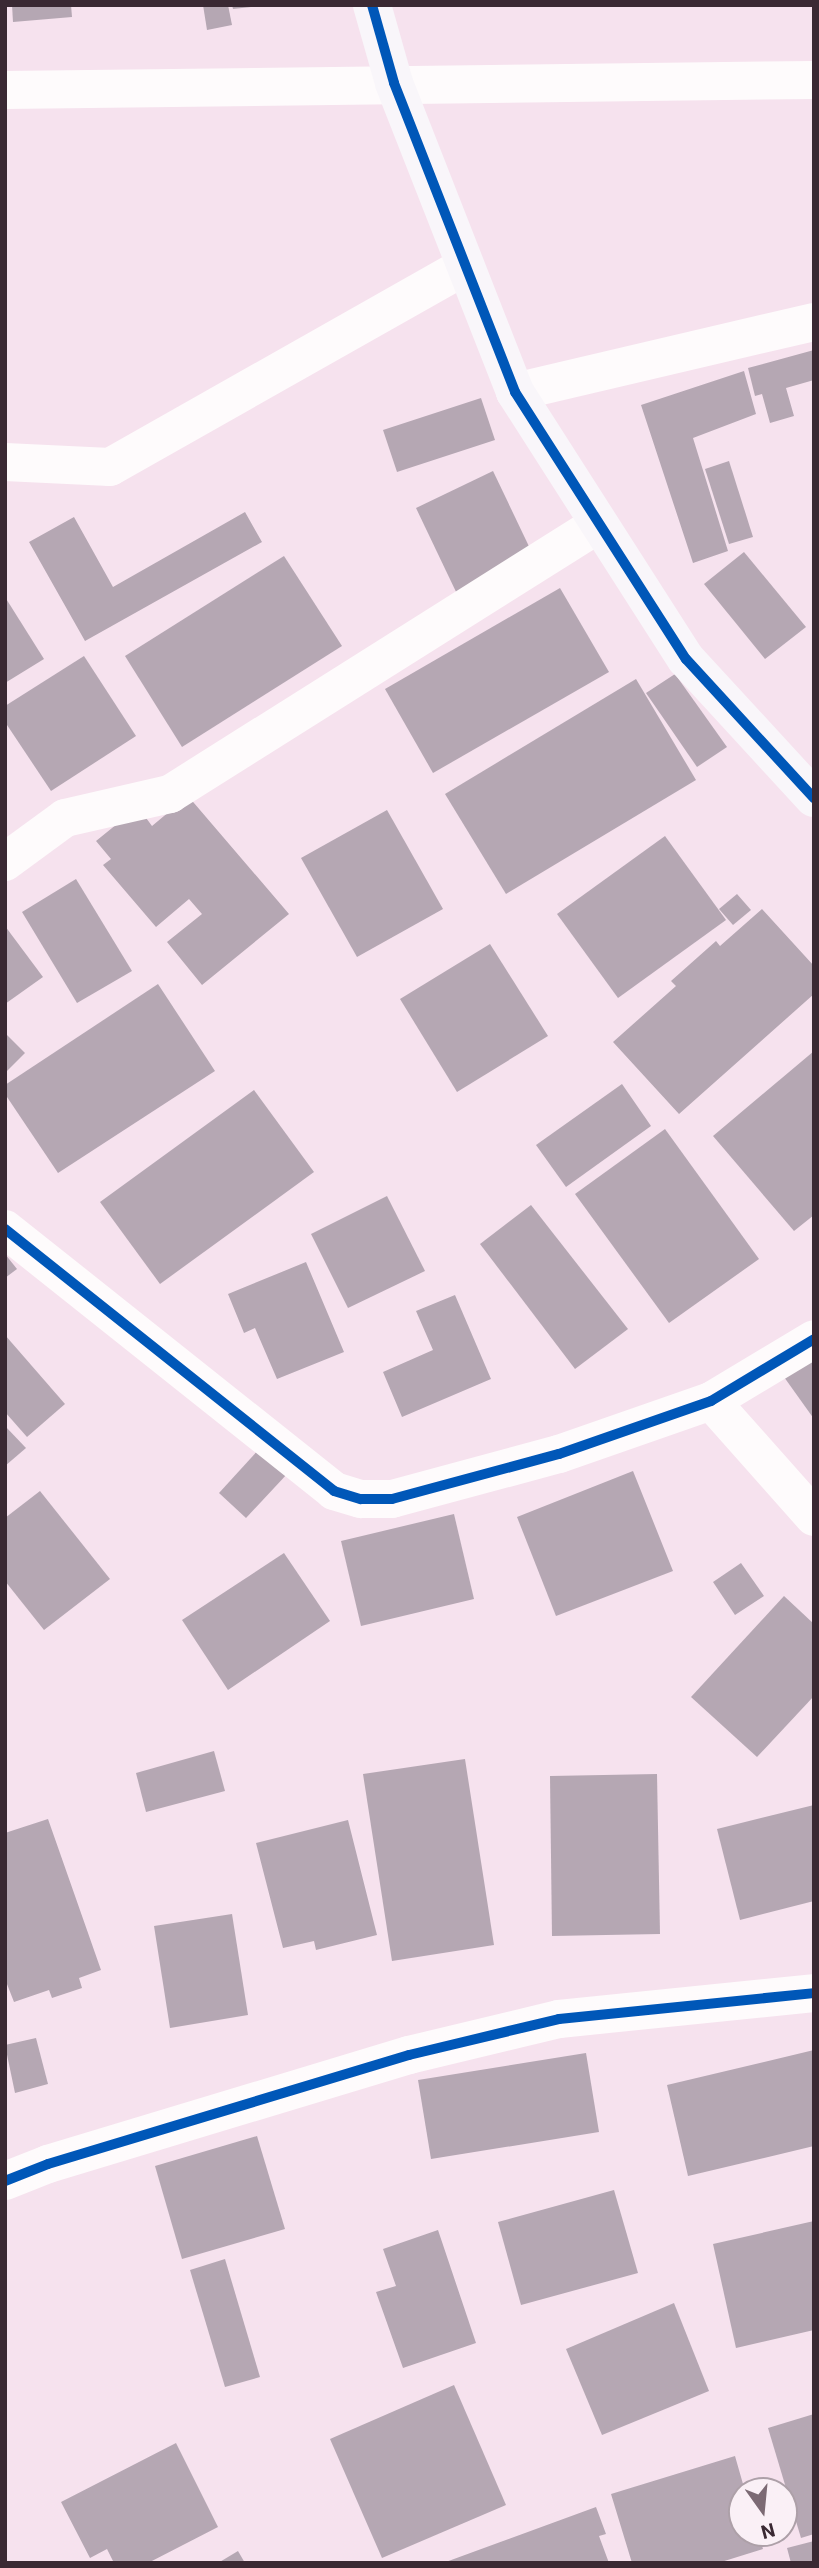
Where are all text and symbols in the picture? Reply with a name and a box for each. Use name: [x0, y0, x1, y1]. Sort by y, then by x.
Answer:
north arrow: [728, 2477, 798, 2547]
text: N: [759, 2518, 777, 2544]

